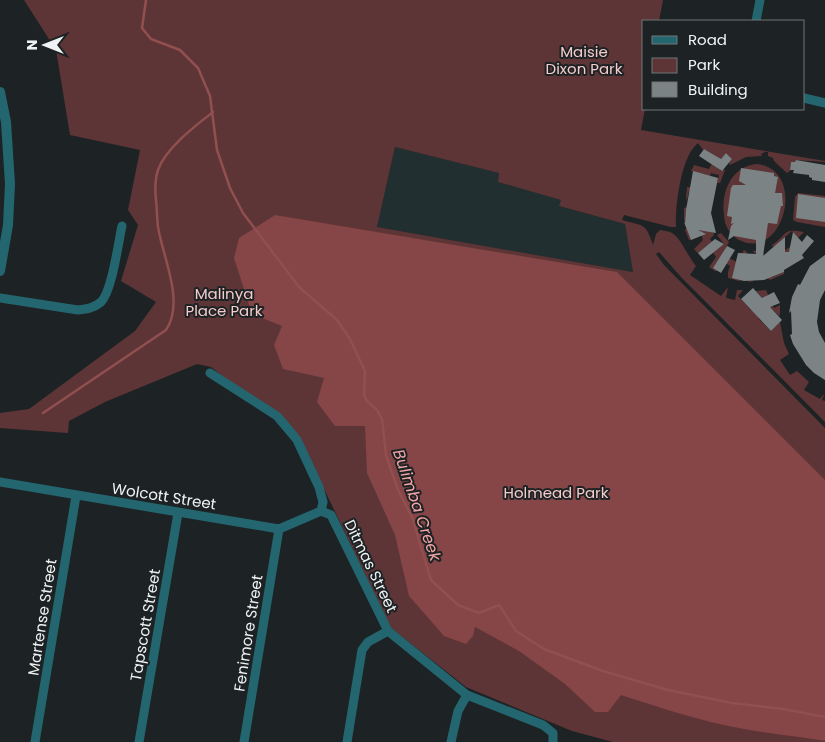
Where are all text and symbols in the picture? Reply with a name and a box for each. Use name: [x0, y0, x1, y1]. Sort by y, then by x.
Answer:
north arrow: [20, 20, 70, 70]
legend: [642, 20, 805, 110]
text: Road: [688, 29, 727, 50]
text: N: [22, 40, 42, 50]
park label: Maisie Dixon Park: [546, 41, 623, 79]
text: Park: [688, 54, 720, 75]
text: Building: [688, 79, 748, 100]
park label: Malinya Place Park: [185, 283, 263, 321]
water label: Bulimba Creek: [387, 446, 447, 565]
street label: Wolcott Street: [110, 477, 218, 515]
park label: Holmead Park: [504, 482, 609, 503]
street label: Ditmas Street: [339, 516, 403, 616]
street label: Martense Street: [22, 557, 62, 677]
street label: Tapscott Street: [125, 567, 165, 683]
street label: Fenimore Street: [228, 573, 268, 693]

